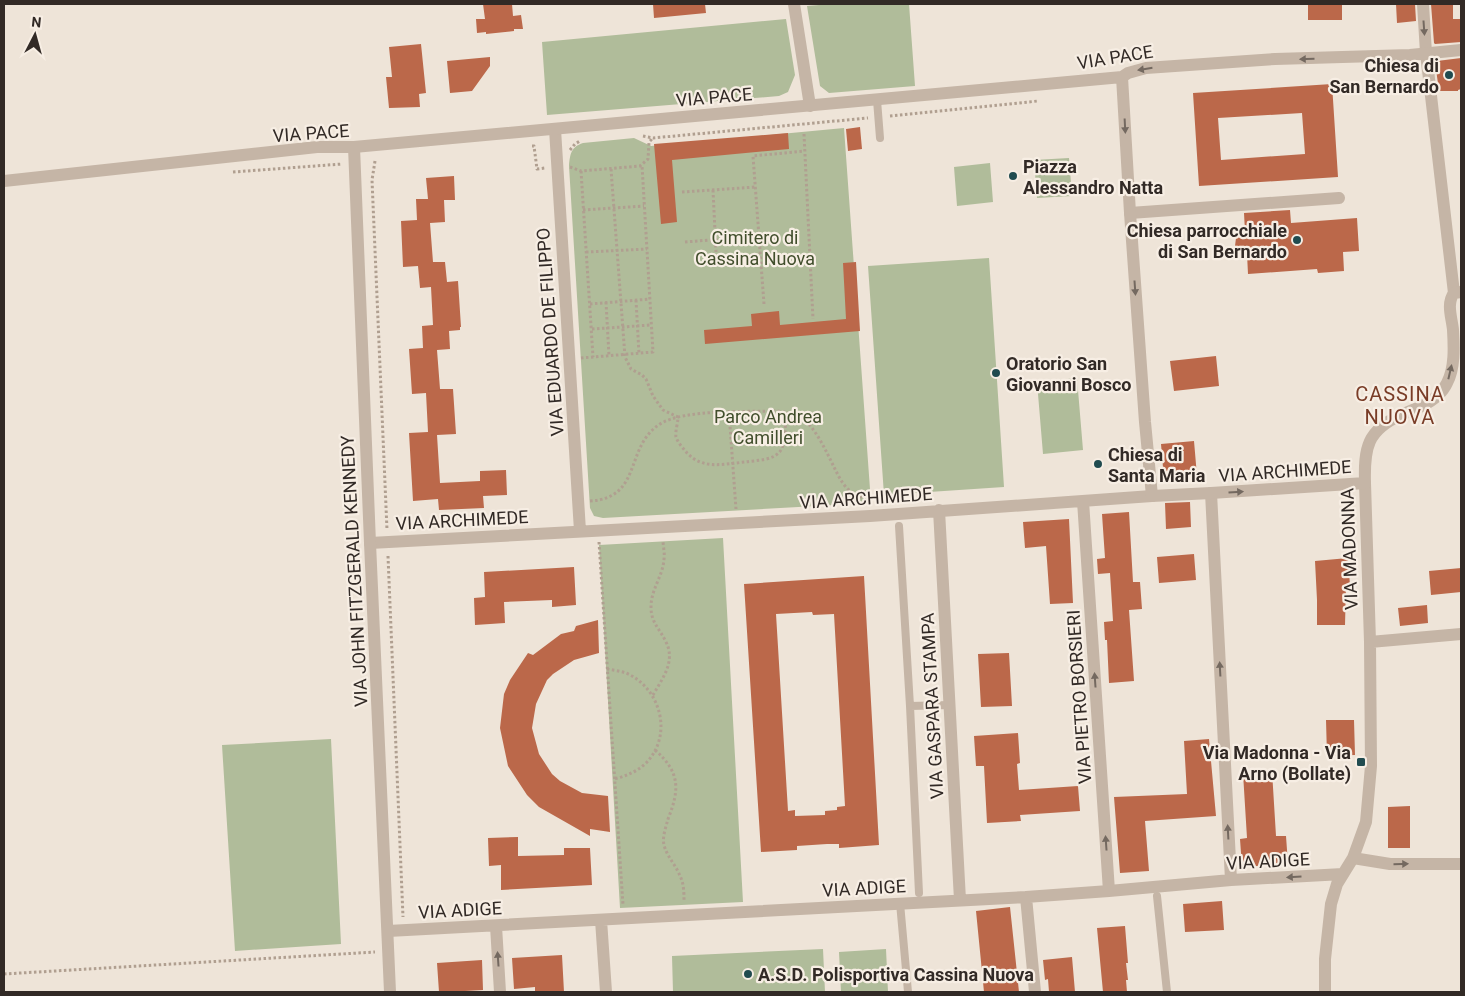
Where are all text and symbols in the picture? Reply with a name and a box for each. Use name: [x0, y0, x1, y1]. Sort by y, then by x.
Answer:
north arrow: [10, 10, 60, 60]
text: N: [31, 14, 42, 31]
one-way arrow: [1421, 21, 1429, 37]
street label: VIA PACE: [1076, 41, 1154, 73]
one-way arrow: [1299, 55, 1315, 63]
place label: Chiesa di San Bernardo: [1329, 55, 1439, 97]
one-way arrow: [1137, 65, 1153, 73]
marker: Chiesa di San Bernardo: [1443, 69, 1455, 81]
street label: VIA PACE: [675, 83, 753, 111]
one-way arrow: [1122, 118, 1130, 134]
street label: VIA PACE: [272, 120, 350, 146]
place label: Piazza Alessandro Natta: [1023, 156, 1163, 198]
marker: Piazza Alessandro Natta: [1007, 170, 1019, 182]
place label: Chiesa parrocchiale di San Bernardo: [1127, 220, 1287, 262]
street label: VIA EDUARDO DE FILIPPO: [532, 227, 568, 437]
park label: Cimitero di Cassina Nuova: [695, 227, 815, 269]
marker: Chiesa parrocchiale di San Bernardo: [1291, 234, 1303, 246]
one-way arrow: [1132, 280, 1140, 296]
place label: Oratorio San Giovanni Bosco: [1006, 353, 1132, 395]
one-way arrow: [1446, 364, 1454, 379]
marker: Oratorio San Giovanni Bosco: [990, 367, 1002, 379]
district label: CASSINA NUOVA: [1355, 382, 1445, 429]
park label: Parco Andrea Camilleri: [714, 406, 822, 448]
street label: VIA JOHN FITZGERALD KENNEDY: [336, 434, 372, 707]
place label: Chiesa di Santa Maria: [1108, 444, 1206, 486]
street label: VIA ARCHIMEDE: [1218, 456, 1352, 486]
marker: Chiesa di Santa Maria: [1092, 458, 1104, 470]
street label: VIA ARCHIMEDE: [799, 483, 933, 513]
one-way arrow: [1228, 487, 1244, 495]
street label: VIA MADONNA: [1336, 487, 1362, 610]
street label: VIA ARCHIMEDE: [395, 506, 529, 534]
street label: VIA PIETRO BORSIERI: [1062, 609, 1096, 785]
street label: VIA GASPARA STAMPA: [917, 612, 947, 800]
one-way arrow: [1216, 661, 1224, 677]
one-way arrow: [1091, 672, 1099, 688]
place label: Via Madonna - Via Arno (Bollate): [1203, 742, 1351, 785]
marker: Via Madonna - Via Arno (Bollate): [1355, 756, 1367, 768]
one-way arrow: [1224, 823, 1232, 839]
one-way arrow: [1101, 834, 1109, 850]
street label: VIA ADIGE: [1226, 848, 1310, 874]
one-way arrow: [1394, 860, 1410, 868]
one-way arrow: [1286, 873, 1302, 881]
street label: VIA ADIGE: [822, 875, 906, 901]
street label: VIA ADIGE: [418, 897, 502, 923]
one-way arrow: [494, 951, 502, 967]
place label: A.S.D. Polisportiva Cassina Nuova: [758, 964, 1034, 985]
marker: A.S.D. Polisportiva Cassina Nuova: [742, 968, 754, 980]

